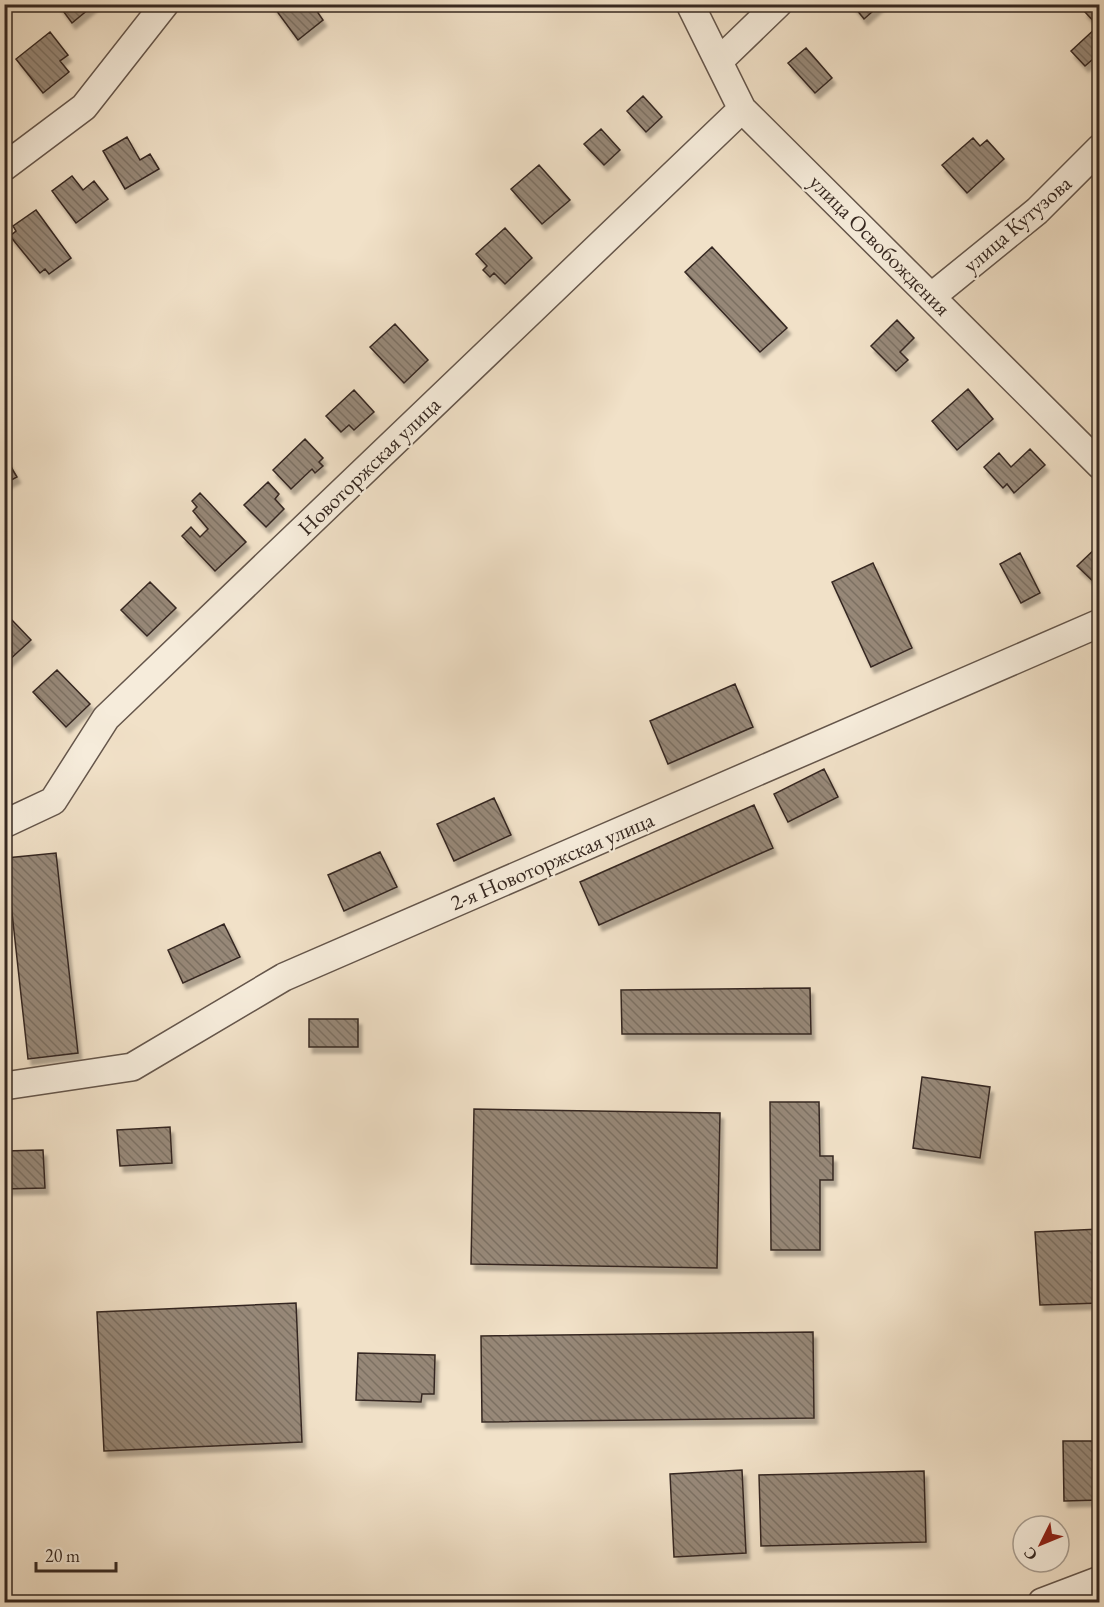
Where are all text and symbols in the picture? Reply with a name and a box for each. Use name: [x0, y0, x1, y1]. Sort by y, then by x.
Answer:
street label: улица Освобождения: [803, 168, 957, 322]
street label: улица Кутузова: [957, 169, 1078, 279]
street label: Новоторжская улица: [291, 390, 447, 542]
street label: 2-я Новоторжская улица: [446, 805, 659, 917]
north arrow: [1011, 1514, 1071, 1574]
scale bar: [36, 1535, 116, 1573]
text: С: [1019, 1543, 1042, 1565]
text: 20 m: [45, 1544, 80, 1567]

